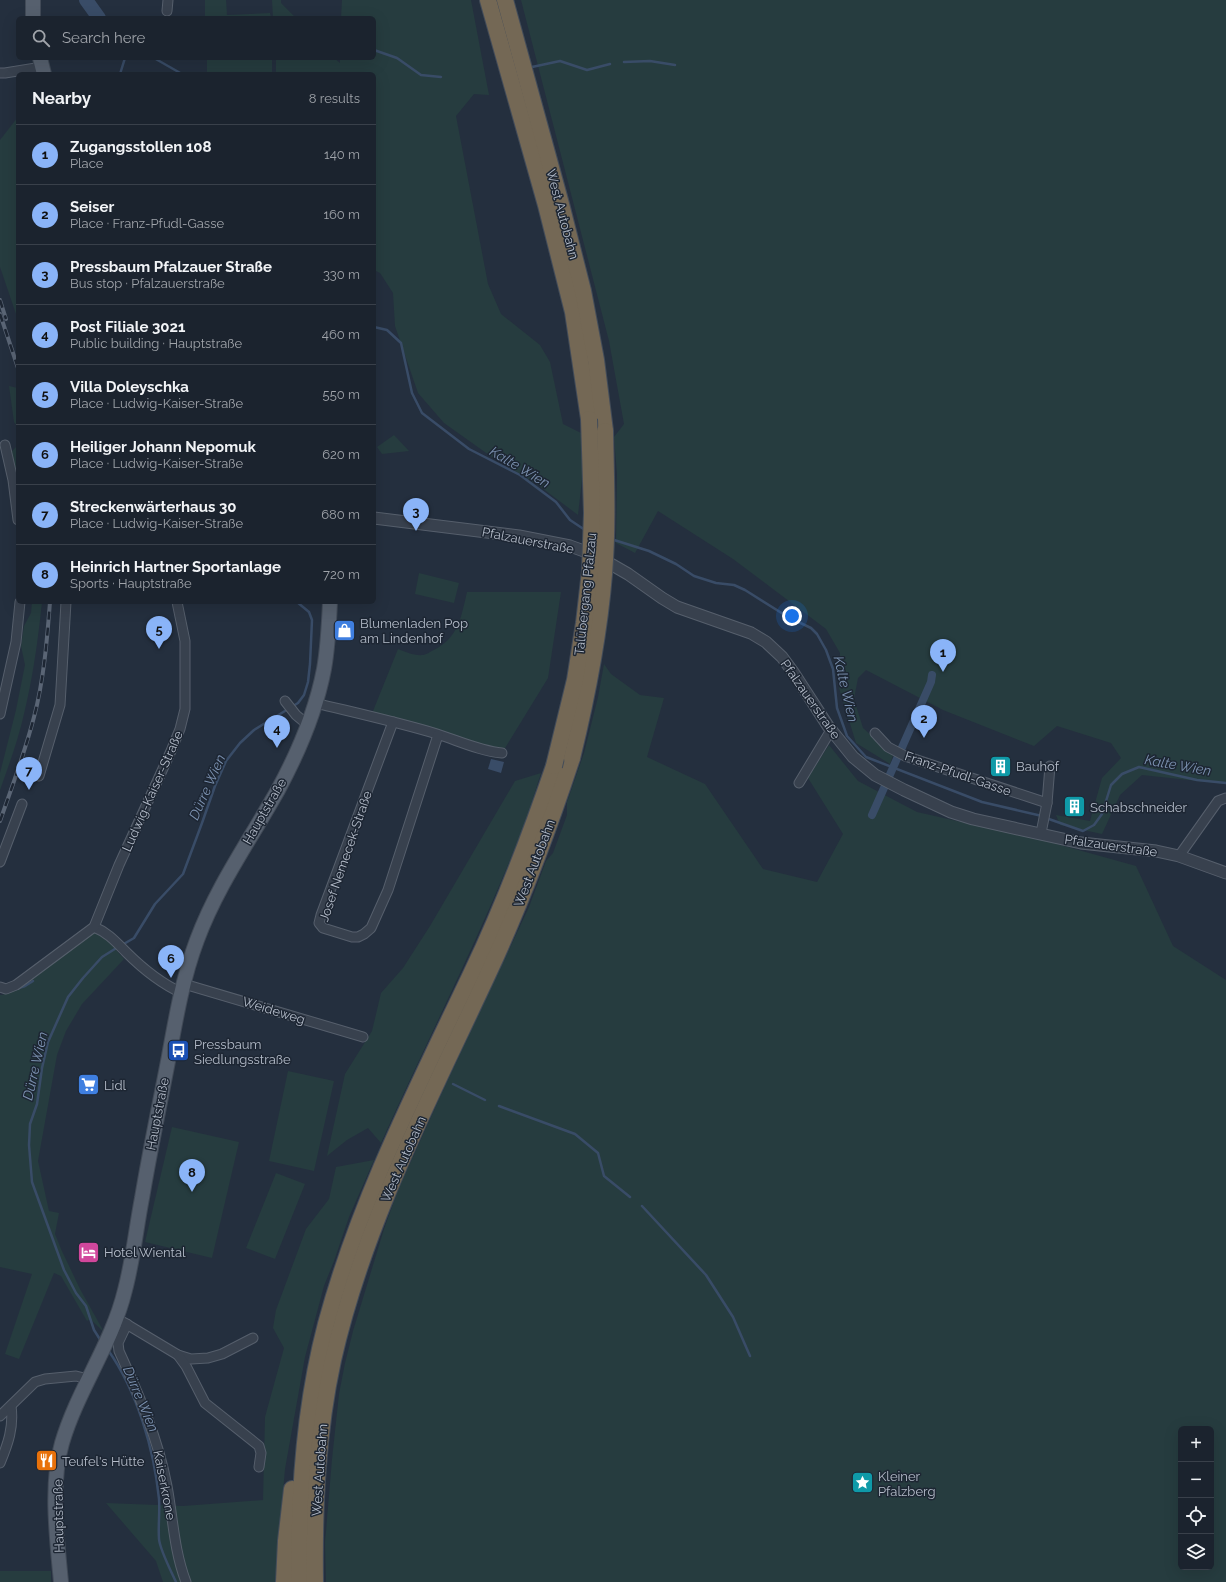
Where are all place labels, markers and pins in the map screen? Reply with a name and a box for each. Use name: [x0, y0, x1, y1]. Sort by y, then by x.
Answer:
pin: 3: [403, 498, 429, 531]
pin: 5: [146, 616, 172, 649]
place label: Blumenladen Pop am Lindenhof: [360, 616, 468, 646]
shop icon: Blumenladen Pop am Lindenhof: [331, 617, 357, 643]
pin: 1: [930, 639, 956, 672]
pin: 2: [911, 705, 937, 738]
pin: 4: [264, 715, 290, 748]
building icon: Bauhof: [987, 753, 1013, 779]
pin: 7: [16, 757, 42, 790]
place label: Bauhof: [1016, 759, 1060, 774]
building icon: Schabschneider: [1062, 794, 1088, 820]
place label: Schabschneider: [1090, 800, 1187, 815]
pin: 6: [158, 945, 184, 978]
place label: Pressbaum Siedlungsstraße: [194, 1037, 291, 1067]
bus stop icon: Pressbaum Siedlungsstraße: [166, 1038, 192, 1064]
supermarket icon: Lidl: [75, 1072, 101, 1098]
place label: Lidl: [104, 1078, 126, 1093]
pin: 8: [179, 1159, 205, 1192]
hotel icon: Hotel Wiental: [75, 1239, 101, 1265]
place label: Hotel Wiental: [104, 1245, 186, 1260]
restaurant icon: Teufel's Hütte: [34, 1448, 60, 1474]
place label: Teufel's Hütte: [62, 1454, 145, 1469]
place label: Kleiner Pfalzberg: [878, 1469, 935, 1499]
place icon: Kleiner Pfalzberg: [850, 1470, 876, 1496]

